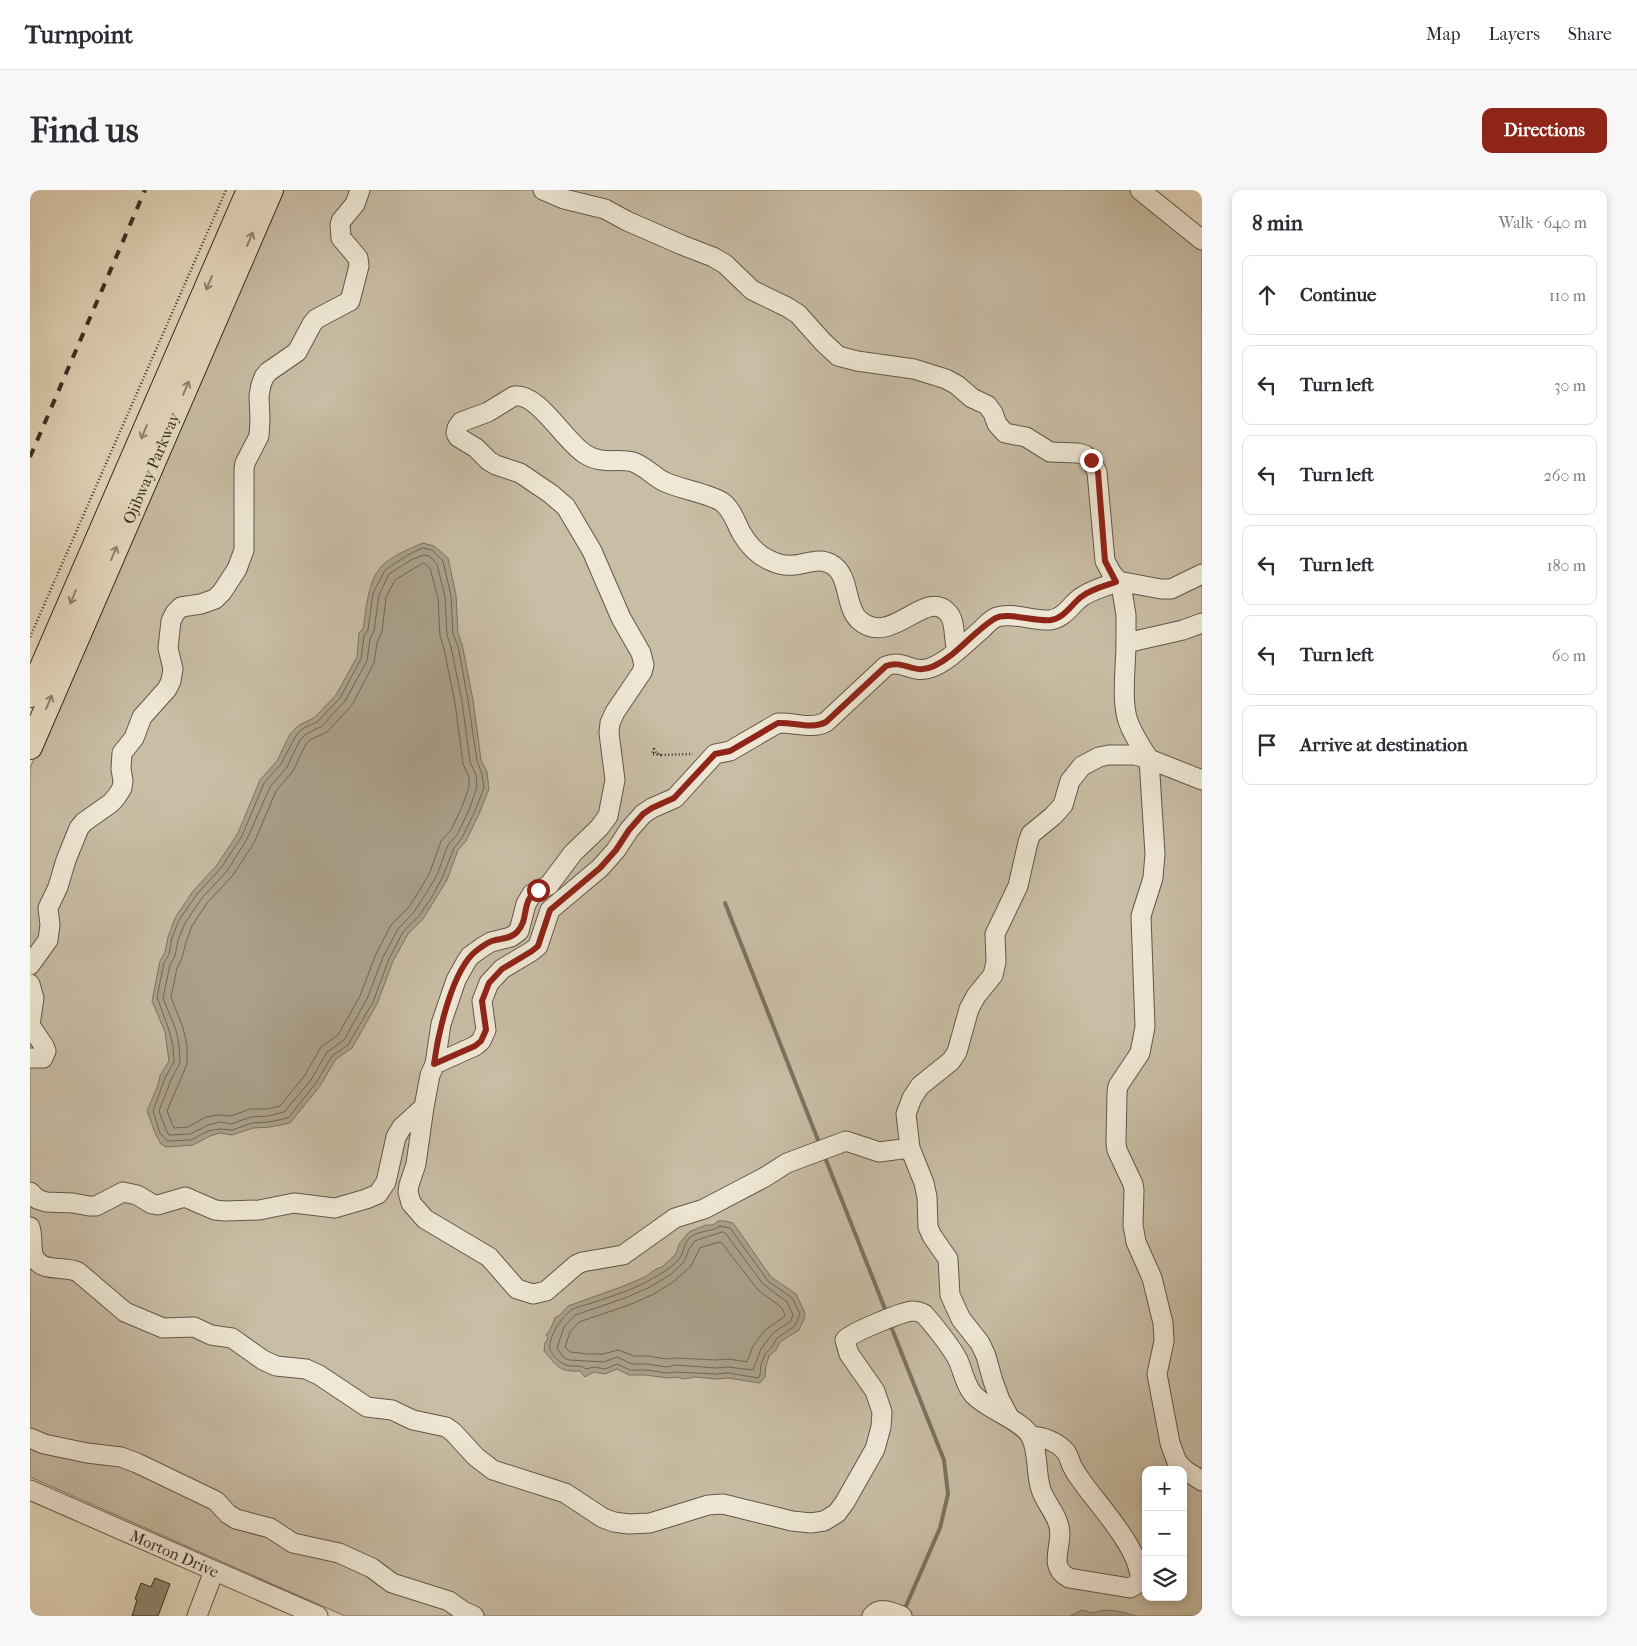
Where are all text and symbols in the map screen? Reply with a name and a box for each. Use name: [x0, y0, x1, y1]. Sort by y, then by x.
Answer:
text: Turnpoint: [25, 21, 133, 49]
text: Map: [1426, 24, 1460, 45]
text: Layers: [1488, 24, 1540, 45]
text: Share: [1568, 24, 1612, 45]
button: Directions: [1482, 108, 1607, 153]
text: Find us: [30, 110, 139, 151]
text: 8 min: [1252, 211, 1303, 235]
text: Walk · 640 m: [1499, 213, 1587, 232]
one-way arrow: [246, 232, 256, 247]
one-way arrow: [204, 275, 214, 290]
icon: ahead: [1253, 281, 1281, 309]
text: Continue: [1300, 284, 1376, 306]
text: 110 m: [1549, 286, 1586, 305]
icon: left: [1253, 371, 1281, 399]
text: Turn left: [1300, 374, 1374, 396]
text: 30 m: [1554, 376, 1586, 395]
one-way arrow: [181, 381, 191, 396]
street label: Ojibway Parkway: [119, 409, 184, 527]
one-way arrow: [139, 424, 149, 439]
route end: [1080, 449, 1103, 472]
icon: left: [1253, 461, 1281, 489]
text: Turn left: [1300, 464, 1374, 486]
text: 260 m: [1544, 466, 1586, 485]
one-way arrow: [110, 546, 120, 561]
icon: left: [1253, 551, 1281, 579]
text: Turn left: [1300, 554, 1374, 576]
text: 180 m: [1547, 556, 1586, 575]
one-way arrow: [67, 589, 77, 604]
icon: left: [1253, 641, 1281, 669]
text: Turn left: [1300, 644, 1374, 666]
text: 60 m: [1552, 646, 1586, 665]
one-way arrow: [45, 695, 55, 710]
icon: arrive: [1253, 731, 1281, 759]
text: Arrive at destination: [1300, 734, 1468, 756]
route start: [527, 879, 550, 902]
map controls: [1142, 1466, 1187, 1601]
button: +: [1142, 1466, 1187, 1511]
button: −: [1142, 1511, 1187, 1556]
street label: Morton Drive: [127, 1526, 222, 1582]
button: layers: [1142, 1556, 1187, 1601]

